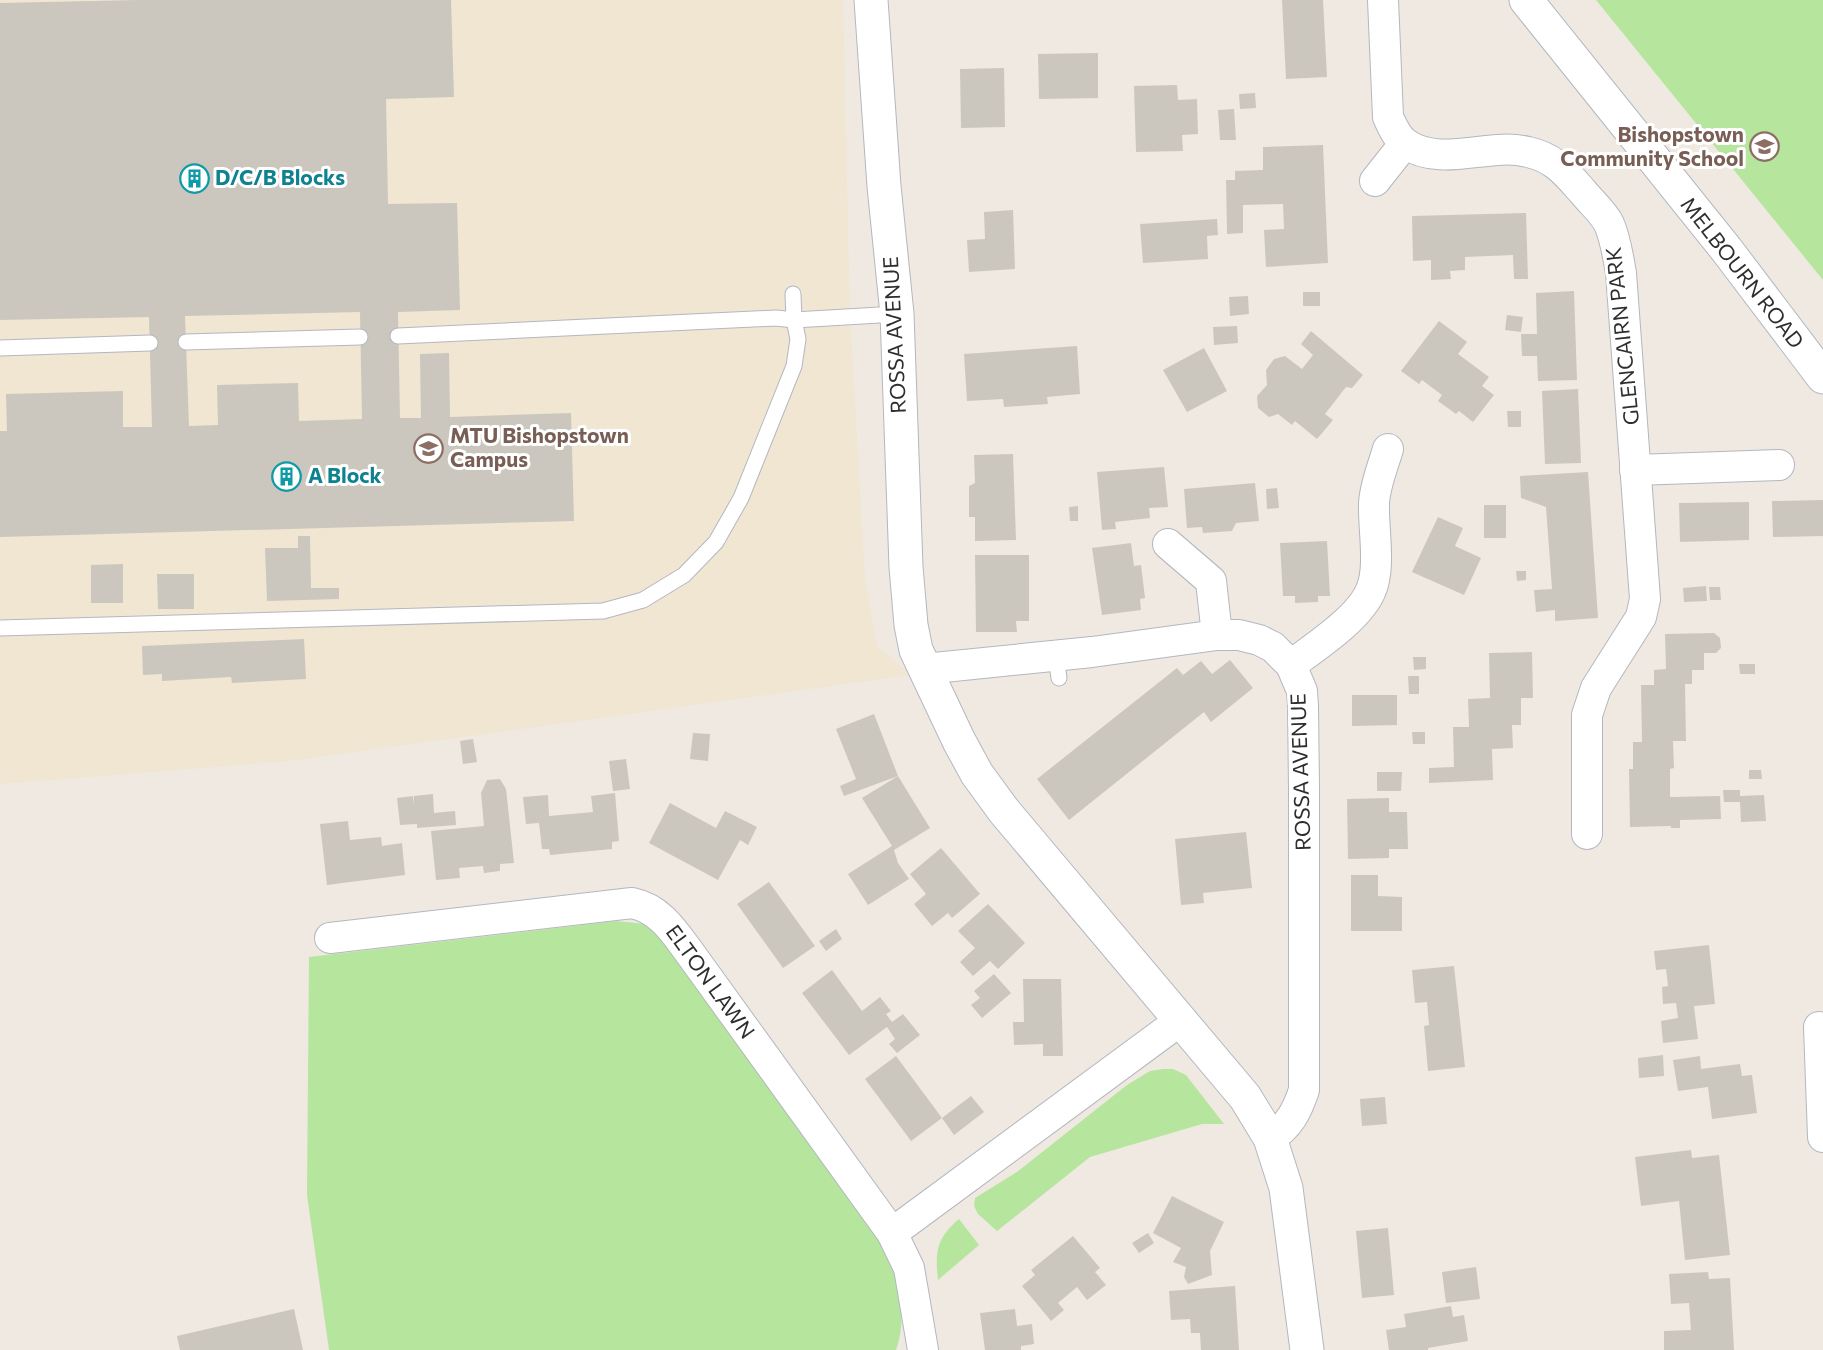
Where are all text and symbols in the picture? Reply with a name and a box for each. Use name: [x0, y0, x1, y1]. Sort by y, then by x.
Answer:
place label: Bishopstown Community School: [1560, 121, 1744, 170]
school or university icon: Bishopstown Community School: [1749, 131, 1781, 163]
building icon: D/C/B Blocks: [178, 162, 210, 194]
place label: D/C/B Blocks: [215, 164, 345, 189]
street label: MELBOURN ROAD: [1676, 192, 1810, 353]
street label: GLENCAIRN PARK: [1600, 246, 1643, 427]
street label: ROSSA AVENUE: [877, 256, 910, 414]
place label: MTU Bishopstown Campus: [450, 422, 629, 471]
school or university icon: MTU Bishopstown Campus: [413, 432, 445, 464]
building icon: A Block: [271, 460, 303, 492]
place label: A Block: [308, 462, 382, 487]
street label: ROSSA AVENUE: [1284, 693, 1315, 851]
street label: ELTON LAWN: [662, 919, 761, 1043]

